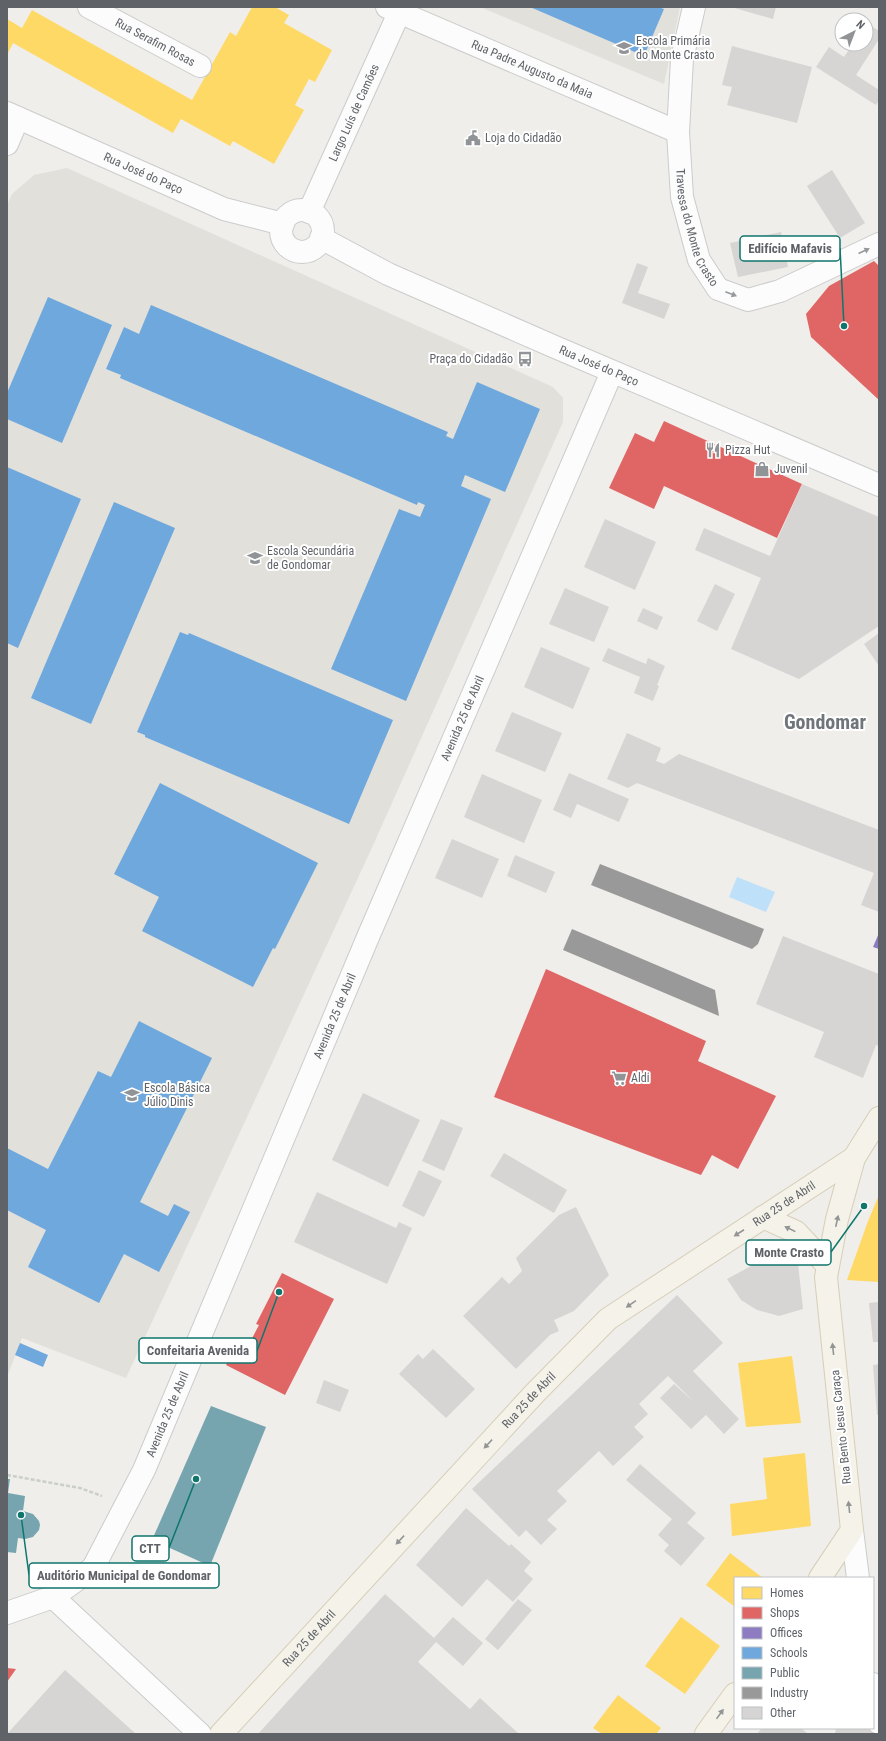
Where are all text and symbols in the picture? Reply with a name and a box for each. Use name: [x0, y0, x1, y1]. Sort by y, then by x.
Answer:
north arrow: [834, 12, 874, 52]
street label: Rua Serafim Rosas: [113, 15, 198, 69]
text: N: [853, 18, 867, 32]
place label: Escola Primária do Monte Crasto: [636, 34, 714, 62]
street label: Rua Padre Augusto da Maia: [469, 37, 595, 102]
school or university icon: Escola Primária do Monte Crasto: [615, 39, 633, 57]
street label: Largo Luís de Camões: [326, 62, 382, 163]
public building icon: Loja do Cidadão: [464, 129, 482, 147]
place label: Loja do Cidadão: [485, 131, 562, 145]
street label: Rua José do Paço: [102, 150, 185, 197]
street label: Travessa do Monte Crasto: [673, 168, 721, 289]
callout: Edifício Mafavis: [740, 236, 840, 261]
text: Edifício Mafavis: [748, 241, 832, 256]
one-way arrow: [858, 248, 870, 254]
one-way arrow: [726, 292, 738, 298]
street label: Rua José do Paço: [557, 343, 641, 389]
bus stop icon: Praça do Cidadão: [516, 350, 534, 368]
place label: Praça do Cidadão: [429, 352, 513, 366]
restaurant icon: Pizza Hut: [704, 441, 722, 459]
place label: Pizza Hut: [725, 443, 771, 457]
shop icon: Juvenil: [753, 460, 771, 478]
place label: Juvenil: [774, 462, 808, 476]
place label: Escola Secundária de Gondomar: [267, 544, 354, 572]
school or university icon: Escola Secundária de Gondomar: [246, 549, 264, 567]
street label: Avenida 25 de Abril: [438, 674, 487, 763]
district label: Gondomar: [784, 710, 867, 734]
street label: Avenida 25 de Abril: [311, 971, 359, 1061]
supermarket icon: Aldi: [610, 1069, 628, 1087]
place label: Aldi: [631, 1071, 649, 1085]
place label: Escola Básica Júlio Dinis: [144, 1081, 210, 1109]
school or university icon: Escola Básica Júlio Dinis: [123, 1086, 141, 1104]
street label: Rua 25 de Abril: [750, 1178, 818, 1229]
one-way arrow: [834, 1215, 840, 1227]
one-way arrow: [785, 1226, 796, 1232]
one-way arrow: [733, 1229, 745, 1236]
callout: Monte Crasto: [746, 1240, 831, 1265]
text: Monte Crasto: [754, 1245, 824, 1260]
one-way arrow: [625, 1300, 636, 1308]
callout: Confeitaria Avenida: [139, 1338, 257, 1363]
text: Confeitaria Avenida: [147, 1343, 249, 1358]
one-way arrow: [830, 1343, 837, 1356]
street label: Avenida 25 de Abril: [143, 1369, 192, 1459]
street label: Rua 25 de Abril: [499, 1369, 558, 1431]
street label: Rua Bento Jesus Caraça: [828, 1369, 854, 1485]
one-way arrow: [483, 1439, 493, 1449]
one-way arrow: [846, 1501, 852, 1513]
one-way arrow: [396, 1535, 405, 1544]
callout: CTT: [132, 1536, 169, 1561]
text: CTT: [139, 1541, 161, 1556]
callout: Auditório Municipal de Gondomar: [29, 1563, 219, 1588]
text: Auditório Municipal de Gondomar: [37, 1568, 212, 1583]
legend: [734, 1577, 874, 1729]
text: Homes: [770, 1586, 804, 1600]
text: Shops: [770, 1606, 799, 1620]
street label: Rua 25 de Abril: [280, 1607, 338, 1669]
text: Offices: [770, 1626, 803, 1640]
text: Schools: [770, 1646, 808, 1660]
text: Public: [770, 1666, 800, 1680]
text: Industry: [770, 1686, 808, 1700]
text: Other: [770, 1706, 796, 1720]
one-way arrow: [716, 1709, 724, 1719]

